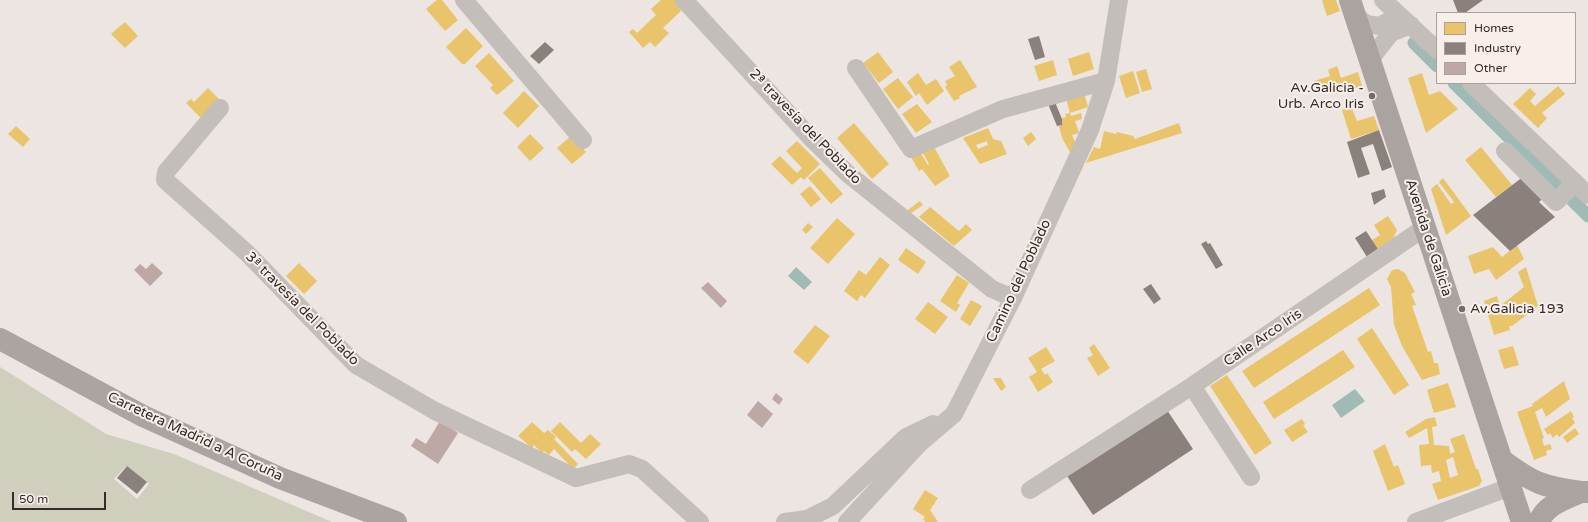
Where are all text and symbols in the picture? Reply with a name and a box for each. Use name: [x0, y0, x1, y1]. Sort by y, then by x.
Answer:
legend: [1436, 12, 1576, 84]
text: Homes: [1474, 21, 1514, 35]
text: Industry: [1474, 41, 1521, 55]
text: Other: [1474, 61, 1507, 75]
street label: 2ª travesía del Poblado: [746, 66, 864, 188]
place label: Av.Galicia - Urb. Arco Iris: [1278, 80, 1364, 112]
marker: Av.Galicia - Urb. Arco Iris: [1367, 91, 1377, 101]
street label: Avenida de Galicia: [1401, 177, 1455, 299]
street label: Camino del Poblado: [983, 217, 1055, 345]
street label: 3ª travesía del Poblado: [242, 249, 362, 369]
place label: Av.Galicia 193: [1470, 301, 1564, 317]
marker: Av.Galicia 193: [1457, 304, 1467, 314]
street label: Calle Arco Iris: [1221, 306, 1305, 370]
street label: Carretera Madrid a A Coruña: [105, 389, 285, 485]
scale bar: [14, 484, 108, 510]
text: 50 m: [19, 492, 48, 506]

